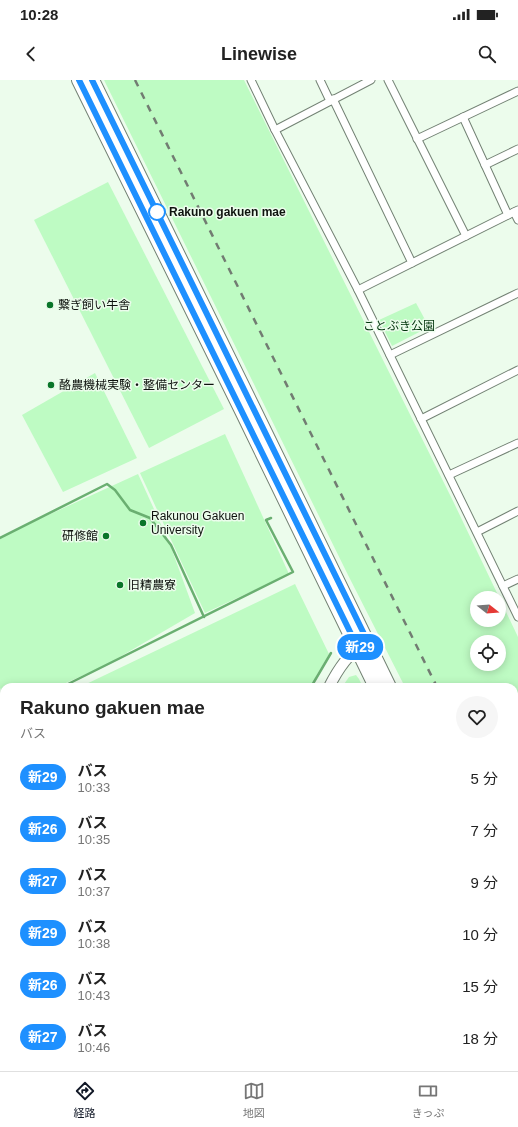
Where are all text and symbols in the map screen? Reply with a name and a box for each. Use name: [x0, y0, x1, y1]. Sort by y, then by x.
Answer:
text: 10:28: [20, 6, 58, 23]
icon: back: [20, 43, 42, 65]
icon: search: [476, 43, 498, 65]
text: Linewise: [221, 44, 297, 64]
marker: Rakuno gakuen mae: [148, 203, 166, 221]
place label: Rakuno gakuen mae: [169, 205, 286, 219]
place label: 繋ぎ飼い牛舎: [58, 298, 130, 312]
marker: 繋ぎ飼い牛舎: [45, 300, 55, 310]
park label: ことぶき公園: [363, 319, 435, 333]
place label: 酪農機械実験・整備センター: [59, 378, 215, 392]
marker: 酪農機械実験・整備センター: [46, 380, 56, 390]
place label: Rakunou Gakuen University: [151, 509, 244, 537]
marker: Rakunou Gakuen University: [138, 518, 148, 528]
place label: 研修館: [62, 529, 98, 543]
marker: 研修館: [101, 531, 111, 541]
place label: 旧精農寮: [128, 578, 176, 592]
marker: 旧精農寮: [115, 580, 125, 590]
north arrow: [470, 591, 506, 627]
map controls: [470, 591, 506, 671]
line badge: 新29: [337, 634, 383, 660]
button: locate: [470, 635, 506, 671]
text: 新29: [345, 639, 375, 655]
button: heart: [456, 696, 498, 738]
text: Rakuno gakuen mae: [20, 697, 205, 718]
text: バス: [20, 726, 46, 741]
text: バス: [78, 762, 108, 779]
text: 新29: [28, 769, 58, 785]
text: 5 分: [470, 770, 498, 787]
text: 10:33: [78, 780, 110, 795]
text: バス: [78, 814, 108, 831]
text: 新26: [28, 821, 58, 837]
text: 7 分: [470, 822, 498, 839]
text: 10:35: [78, 832, 110, 847]
text: バス: [78, 866, 108, 883]
text: 新27: [28, 873, 58, 889]
text: 9 分: [470, 874, 498, 891]
text: 10:37: [78, 884, 110, 899]
text: バス: [78, 918, 108, 935]
text: 新29: [28, 925, 58, 941]
text: 10 分: [462, 926, 498, 943]
text: 10:38: [78, 936, 110, 951]
text: バス: [78, 970, 108, 987]
text: 新26: [28, 977, 58, 993]
text: 15 分: [462, 978, 498, 995]
text: 10:43: [78, 988, 110, 1003]
text: バス: [78, 1022, 108, 1039]
text: 新27: [28, 1029, 58, 1045]
text: 18 分: [462, 1030, 498, 1047]
text: 10:46: [78, 1040, 110, 1055]
tab: 経路: [74, 1080, 96, 1120]
tab: 地図: [243, 1080, 265, 1120]
tab: きっぷ: [412, 1080, 444, 1120]

